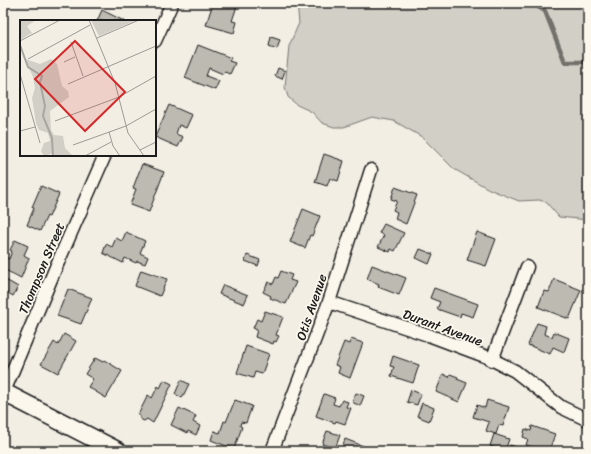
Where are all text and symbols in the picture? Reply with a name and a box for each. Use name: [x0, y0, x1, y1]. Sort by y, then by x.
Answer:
inset map: [20, 20, 156, 156]
street label: Thompson Street: [12, 218, 71, 318]
street label: Otis Avenue: [289, 271, 334, 343]
street label: Durant Avenue: [400, 302, 486, 353]

